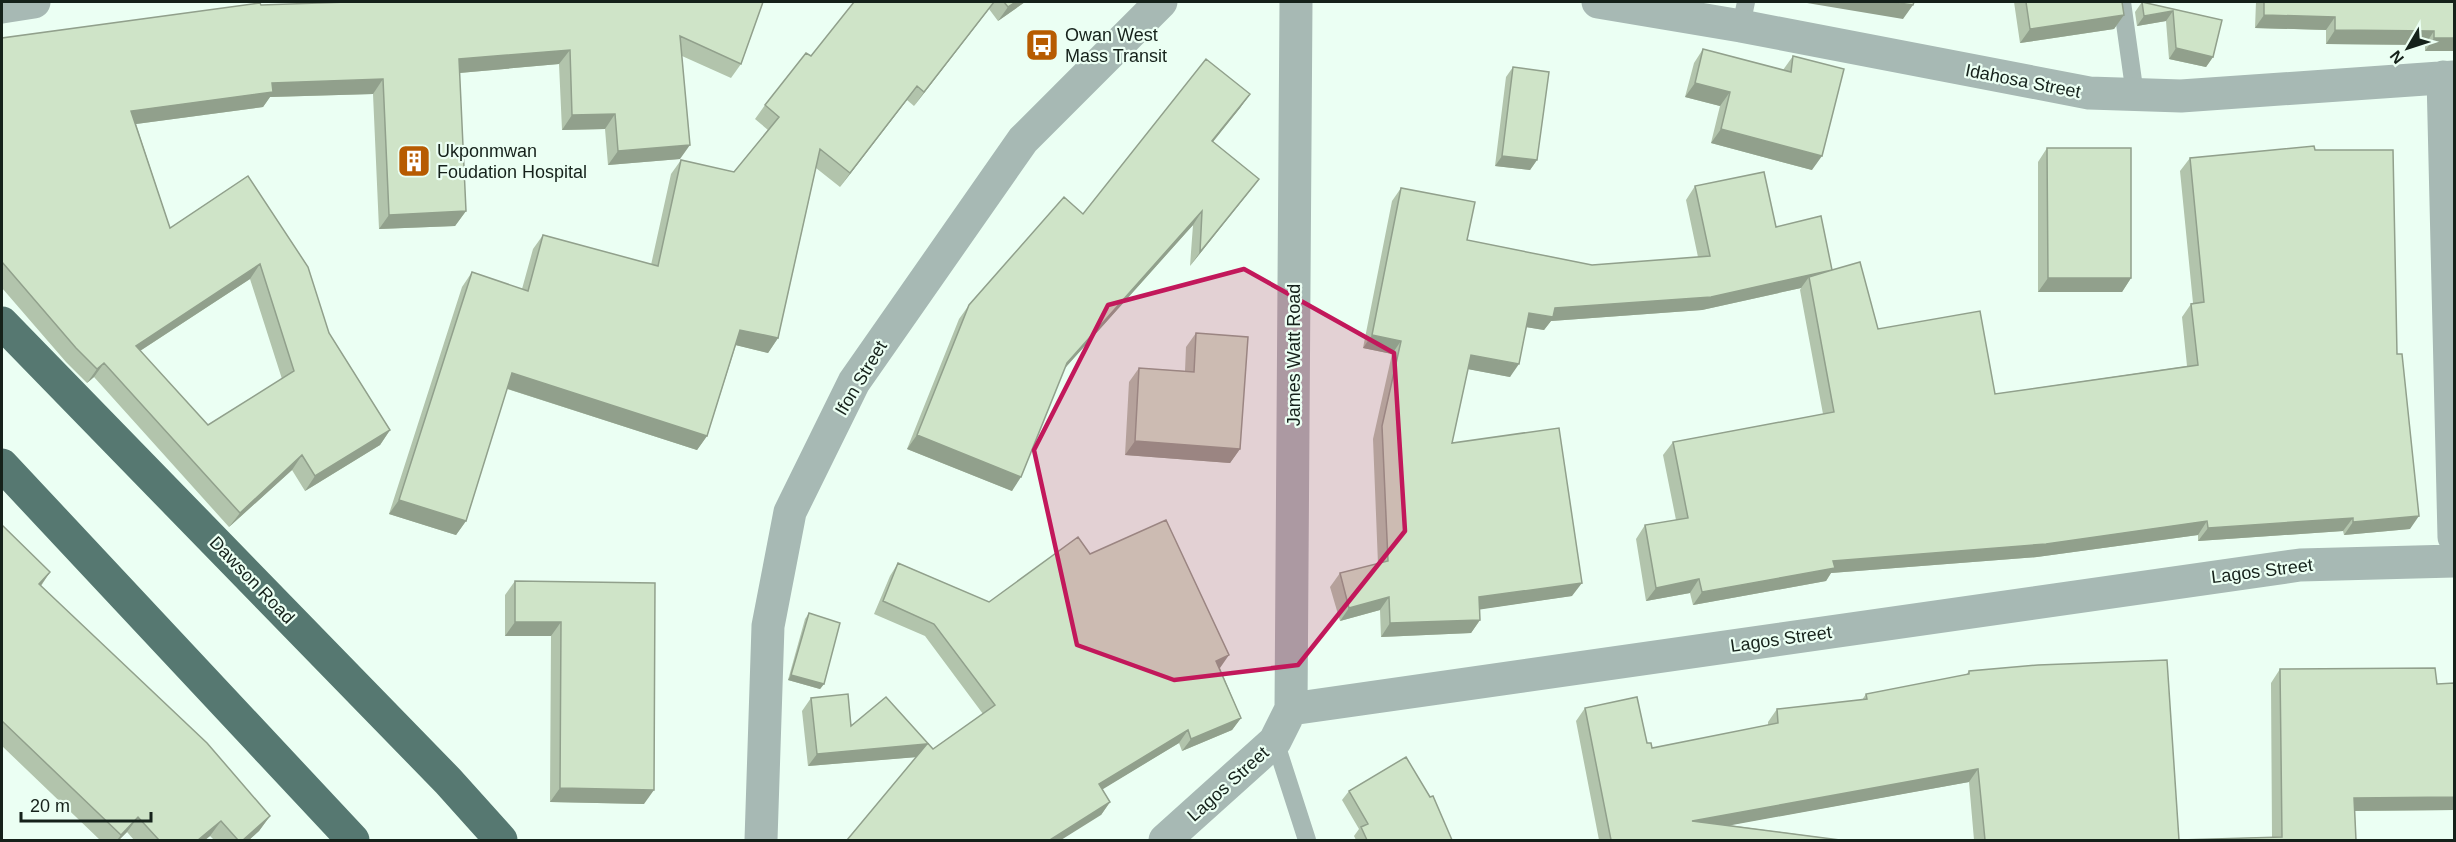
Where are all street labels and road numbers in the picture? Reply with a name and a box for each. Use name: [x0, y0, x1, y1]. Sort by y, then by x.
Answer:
street label: Idahosa Street: [1964, 60, 2082, 102]
street label: James Watt Road: [1284, 284, 1304, 426]
street label: Ifon Street: [831, 337, 891, 419]
street label: Dawson Road: [206, 532, 298, 628]
street label: Lagos Street: [2210, 555, 2314, 587]
street label: Lagos Street: [1729, 622, 1833, 656]
street label: Lagos Street: [1183, 742, 1273, 826]

